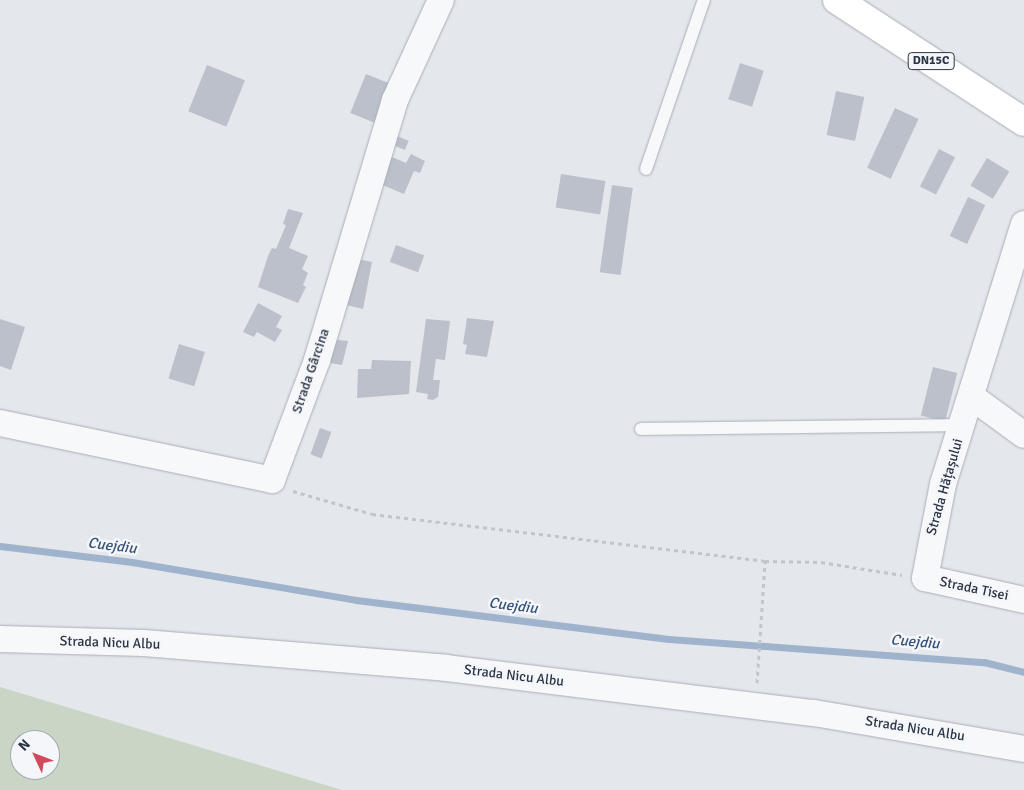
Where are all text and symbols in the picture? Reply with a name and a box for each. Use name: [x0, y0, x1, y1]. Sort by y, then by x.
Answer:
road number: DN15C: [907, 51, 955, 70]
street label: Strada Gârcina: [289, 326, 333, 416]
street label: Strada Hățașului: [923, 437, 967, 537]
water label: Cuejdiu: [87, 534, 137, 558]
street label: Strada Tisei: [938, 574, 1010, 604]
water label: Cuejdiu: [488, 594, 538, 618]
water label: Cuejdiu: [890, 631, 940, 653]
street label: Strada Nicu Albu: [59, 633, 161, 653]
street label: Strada Nicu Albu: [463, 662, 565, 690]
street label: Strada Nicu Albu: [864, 713, 966, 745]
north arrow: [10, 730, 60, 780]
text: N: [15, 736, 34, 754]

